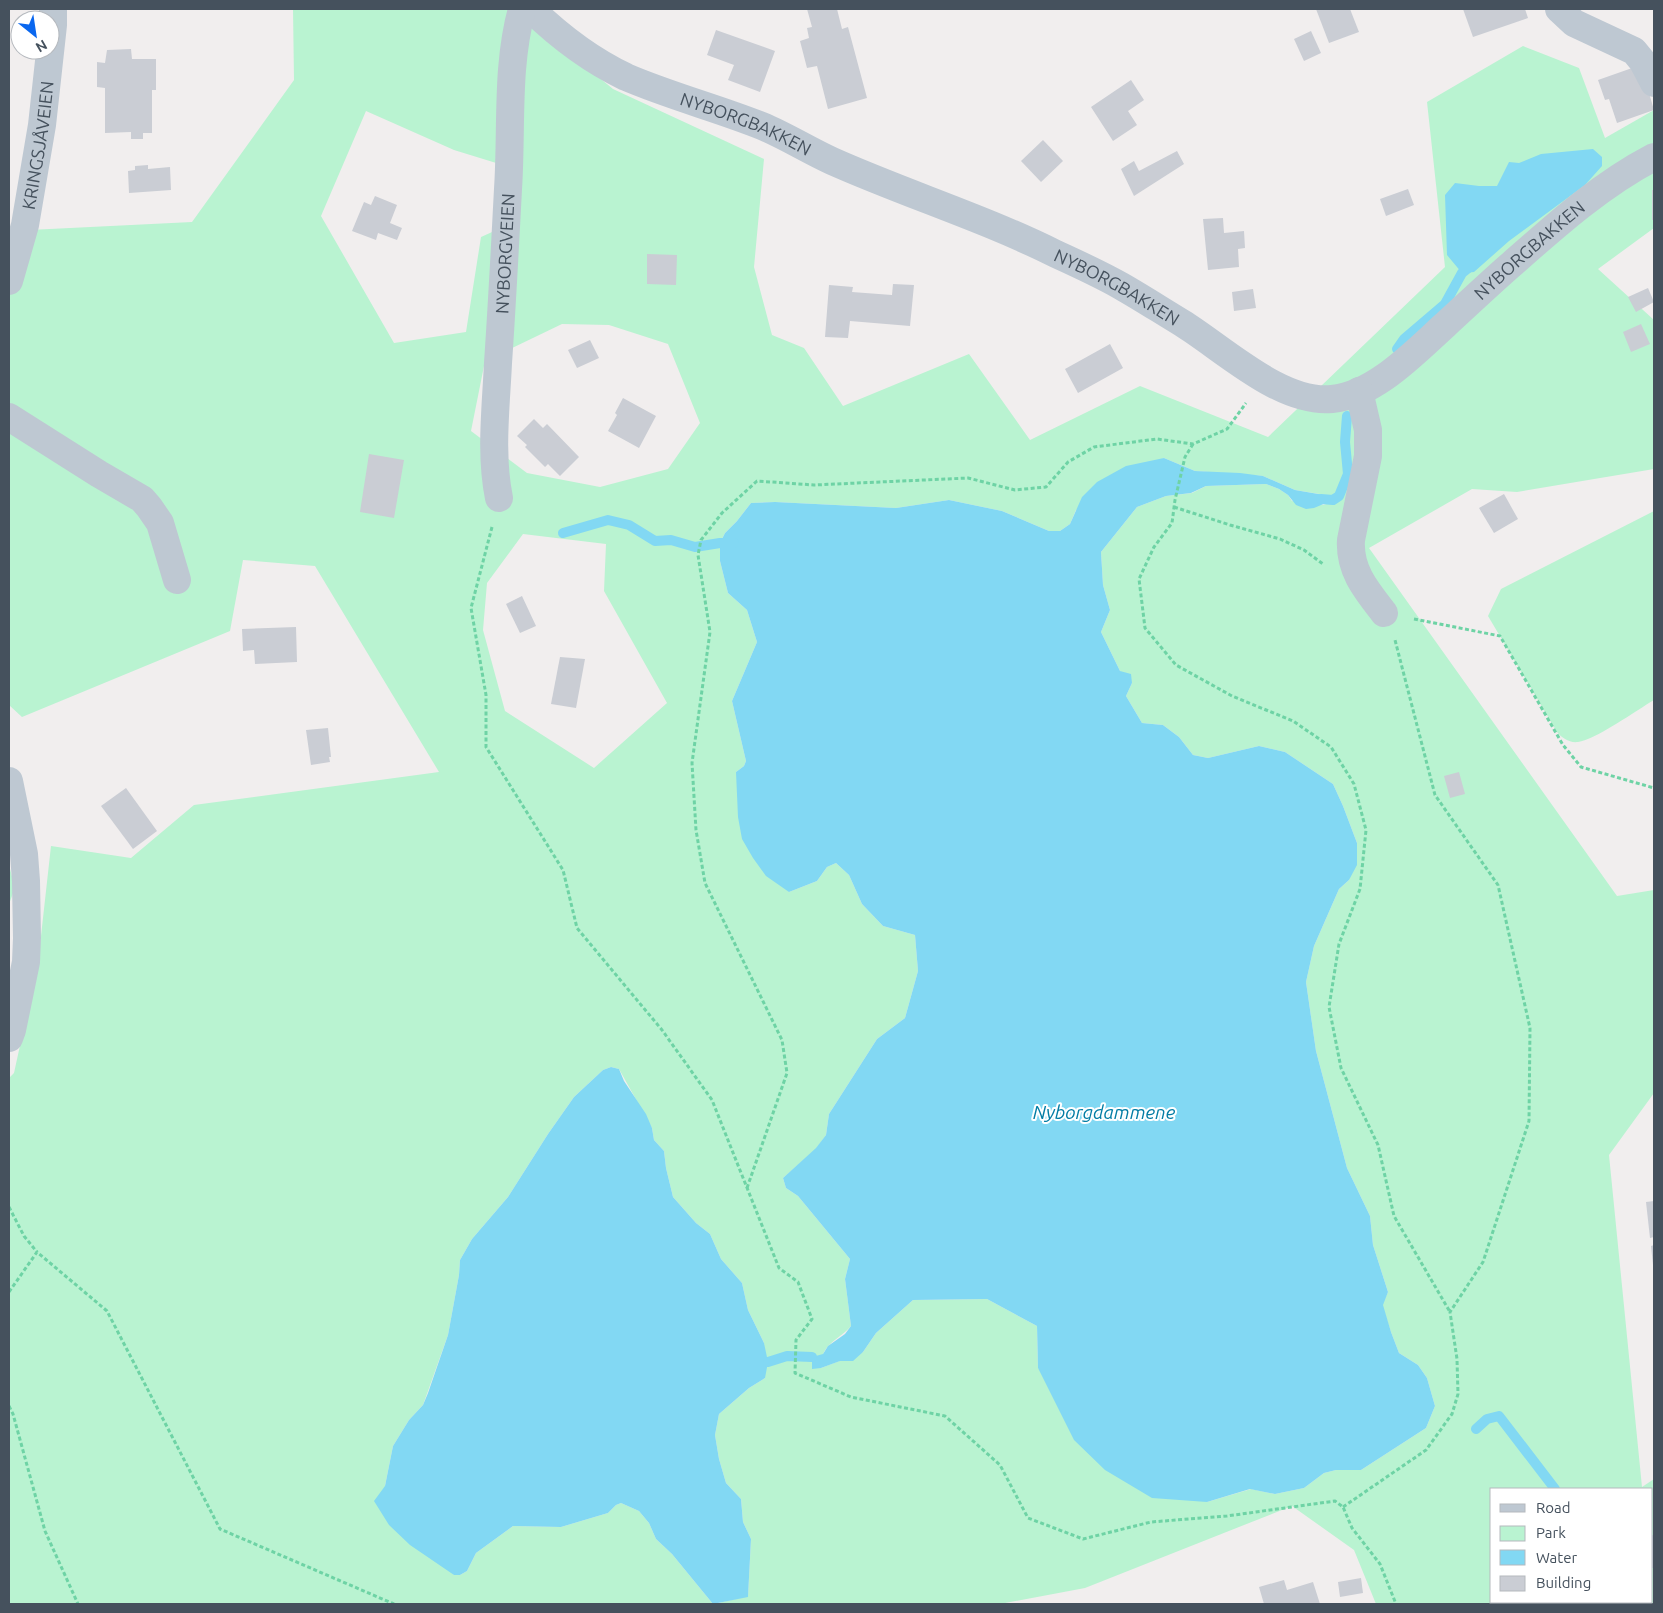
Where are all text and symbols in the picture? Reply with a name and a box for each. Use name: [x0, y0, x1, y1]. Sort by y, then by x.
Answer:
north arrow: [10, 10, 60, 60]
text: N: [33, 37, 50, 56]
street label: KRINGSJÅVEIEN: [18, 80, 57, 211]
street label: NYBORGBAKKEN: [678, 88, 815, 159]
street label: NYBORGVEIEN: [491, 193, 518, 315]
street label: NYBORGBAKKEN: [1470, 196, 1588, 303]
street label: NYBORGBAKKEN: [1051, 245, 1183, 329]
water label: Nyborgdammene: [1033, 1101, 1176, 1123]
legend: [1490, 1488, 1653, 1603]
text: Road: [1536, 1499, 1571, 1516]
text: Park: [1536, 1524, 1566, 1541]
text: Water: [1536, 1549, 1577, 1566]
text: Building: [1536, 1574, 1591, 1591]

